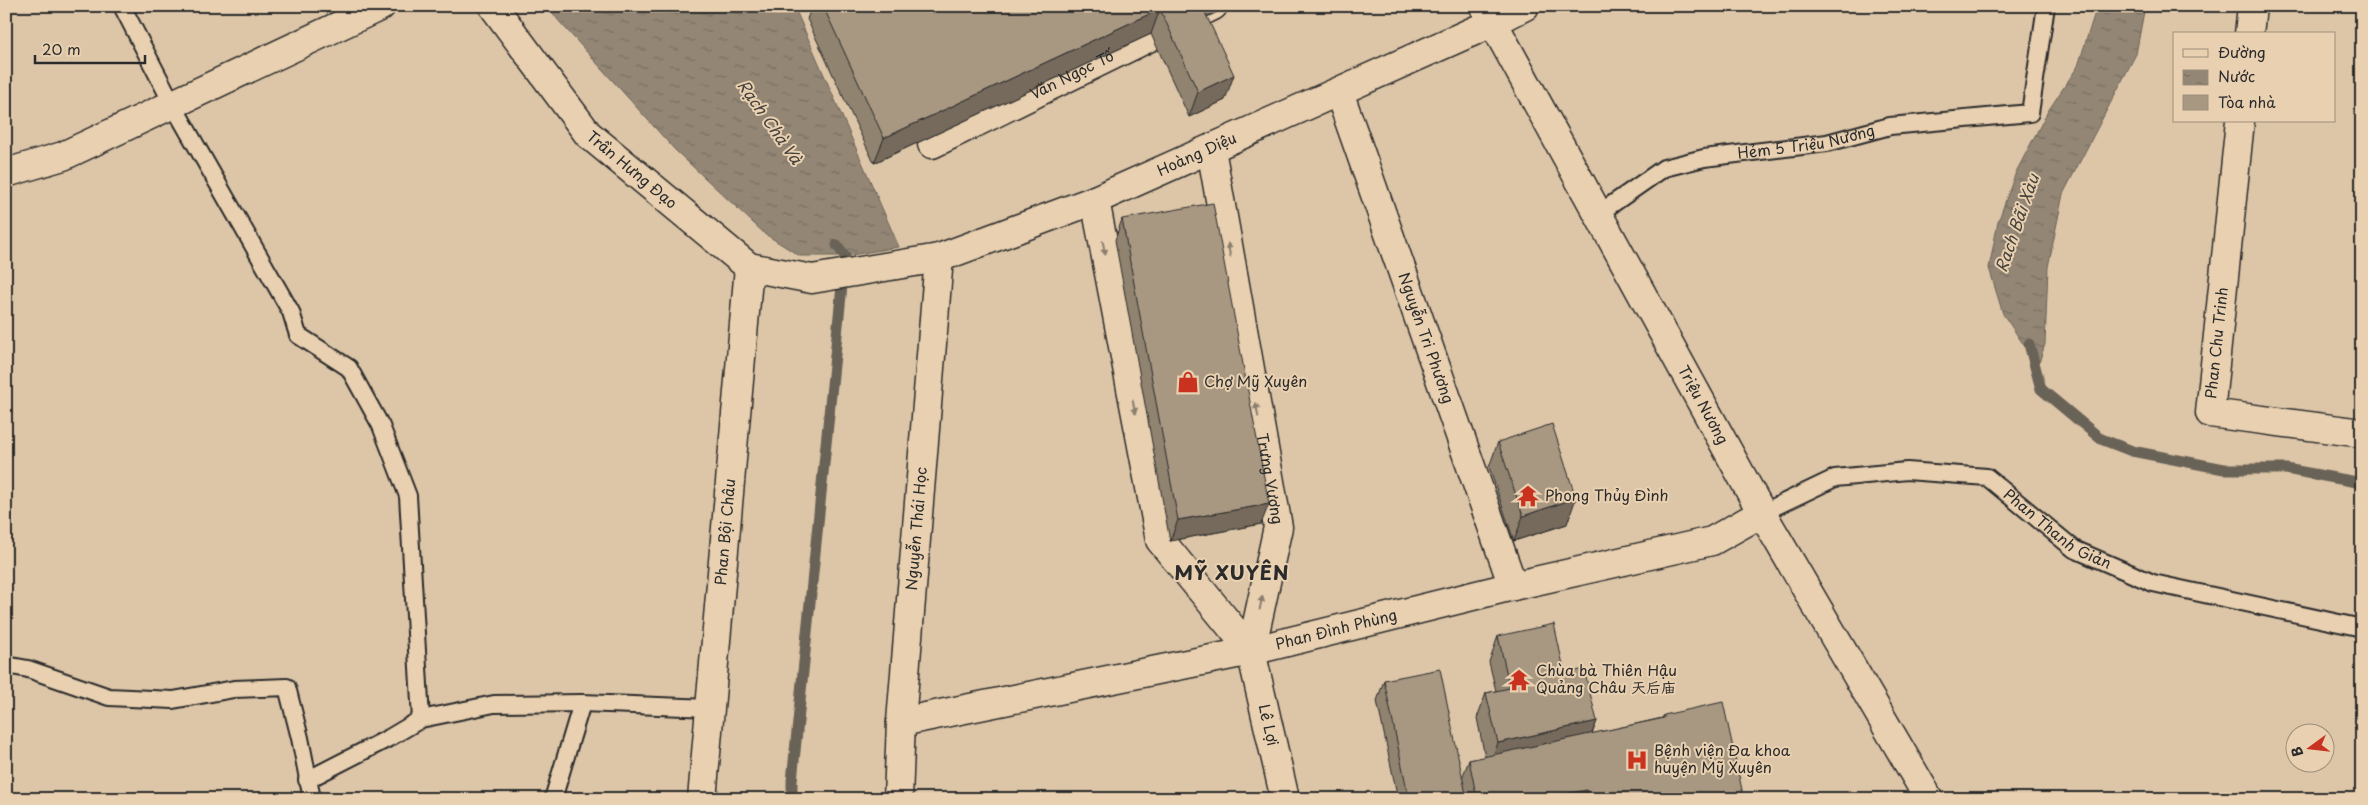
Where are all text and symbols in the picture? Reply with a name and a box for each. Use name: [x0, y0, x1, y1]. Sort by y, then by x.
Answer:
scale bar: [35, 32, 145, 64]
legend: [2173, 32, 2336, 122]
text: 20 m: [42, 37, 81, 60]
text: Đường: [2218, 40, 2266, 63]
street label: Văn Ngọc Tố: [1026, 43, 1118, 104]
text: Nước: [2218, 64, 2255, 87]
water label: Rạch Chà Và: [733, 74, 809, 169]
text: Tòa nhà: [2218, 90, 2276, 113]
street label: Hẻm 5 Triệu Nương: [1736, 118, 1877, 164]
street label: Trần Hưng Đạo: [582, 124, 683, 213]
street label: Hoàng Diệu: [1153, 125, 1240, 181]
water label: Rach Bãi Xàu: [1988, 169, 2044, 275]
one-way arrow: [1100, 240, 1108, 256]
one-way arrow: [1224, 241, 1232, 257]
street label: Nguyễn Tri Phương: [1393, 269, 1461, 406]
street label: Phan Chu Trinh: [2198, 286, 2233, 400]
street label: Triệu Nương: [1673, 361, 1735, 448]
shop icon: Chợ Mỹ Xuyên: [1175, 369, 1201, 395]
place label: Chợ Mỹ Xuyên: [1204, 369, 1307, 392]
one-way arrow: [1131, 400, 1139, 416]
one-way arrow: [1253, 401, 1261, 417]
street label: Trưng Vương: [1252, 431, 1290, 526]
street label: Nguyễn Thái Học: [899, 466, 932, 591]
street label: Phan Bội Châu: [708, 478, 740, 586]
street label: Phan Thanh Giản: [1999, 482, 2116, 574]
temple icon: Phong Thủy Đình: [1515, 483, 1541, 509]
place label: Phong Thủy Đình: [1545, 483, 1669, 506]
district label: MỸ XUYÊN: [1174, 557, 1290, 587]
one-way arrow: [1257, 596, 1265, 611]
street label: Phan Đình Phùng: [1273, 602, 1399, 655]
place label: Chùa bà Thiên Hậu Quảng Châu 天后庙: [1536, 658, 1677, 698]
temple icon: Chùa bà Thiên Hậu Quảng Châu 天后庙: [1506, 667, 1532, 693]
street label: Lê Lợi: [1254, 701, 1285, 748]
north arrow: [2286, 722, 2336, 772]
place label: Bệnh viện Đa khoa huyện Mỹ Xuyên: [1654, 738, 1791, 778]
text: B: [2286, 744, 2308, 759]
hospital icon: Bệnh viện Đa khoa huyện Mỹ Xuyên: [1624, 747, 1650, 773]

